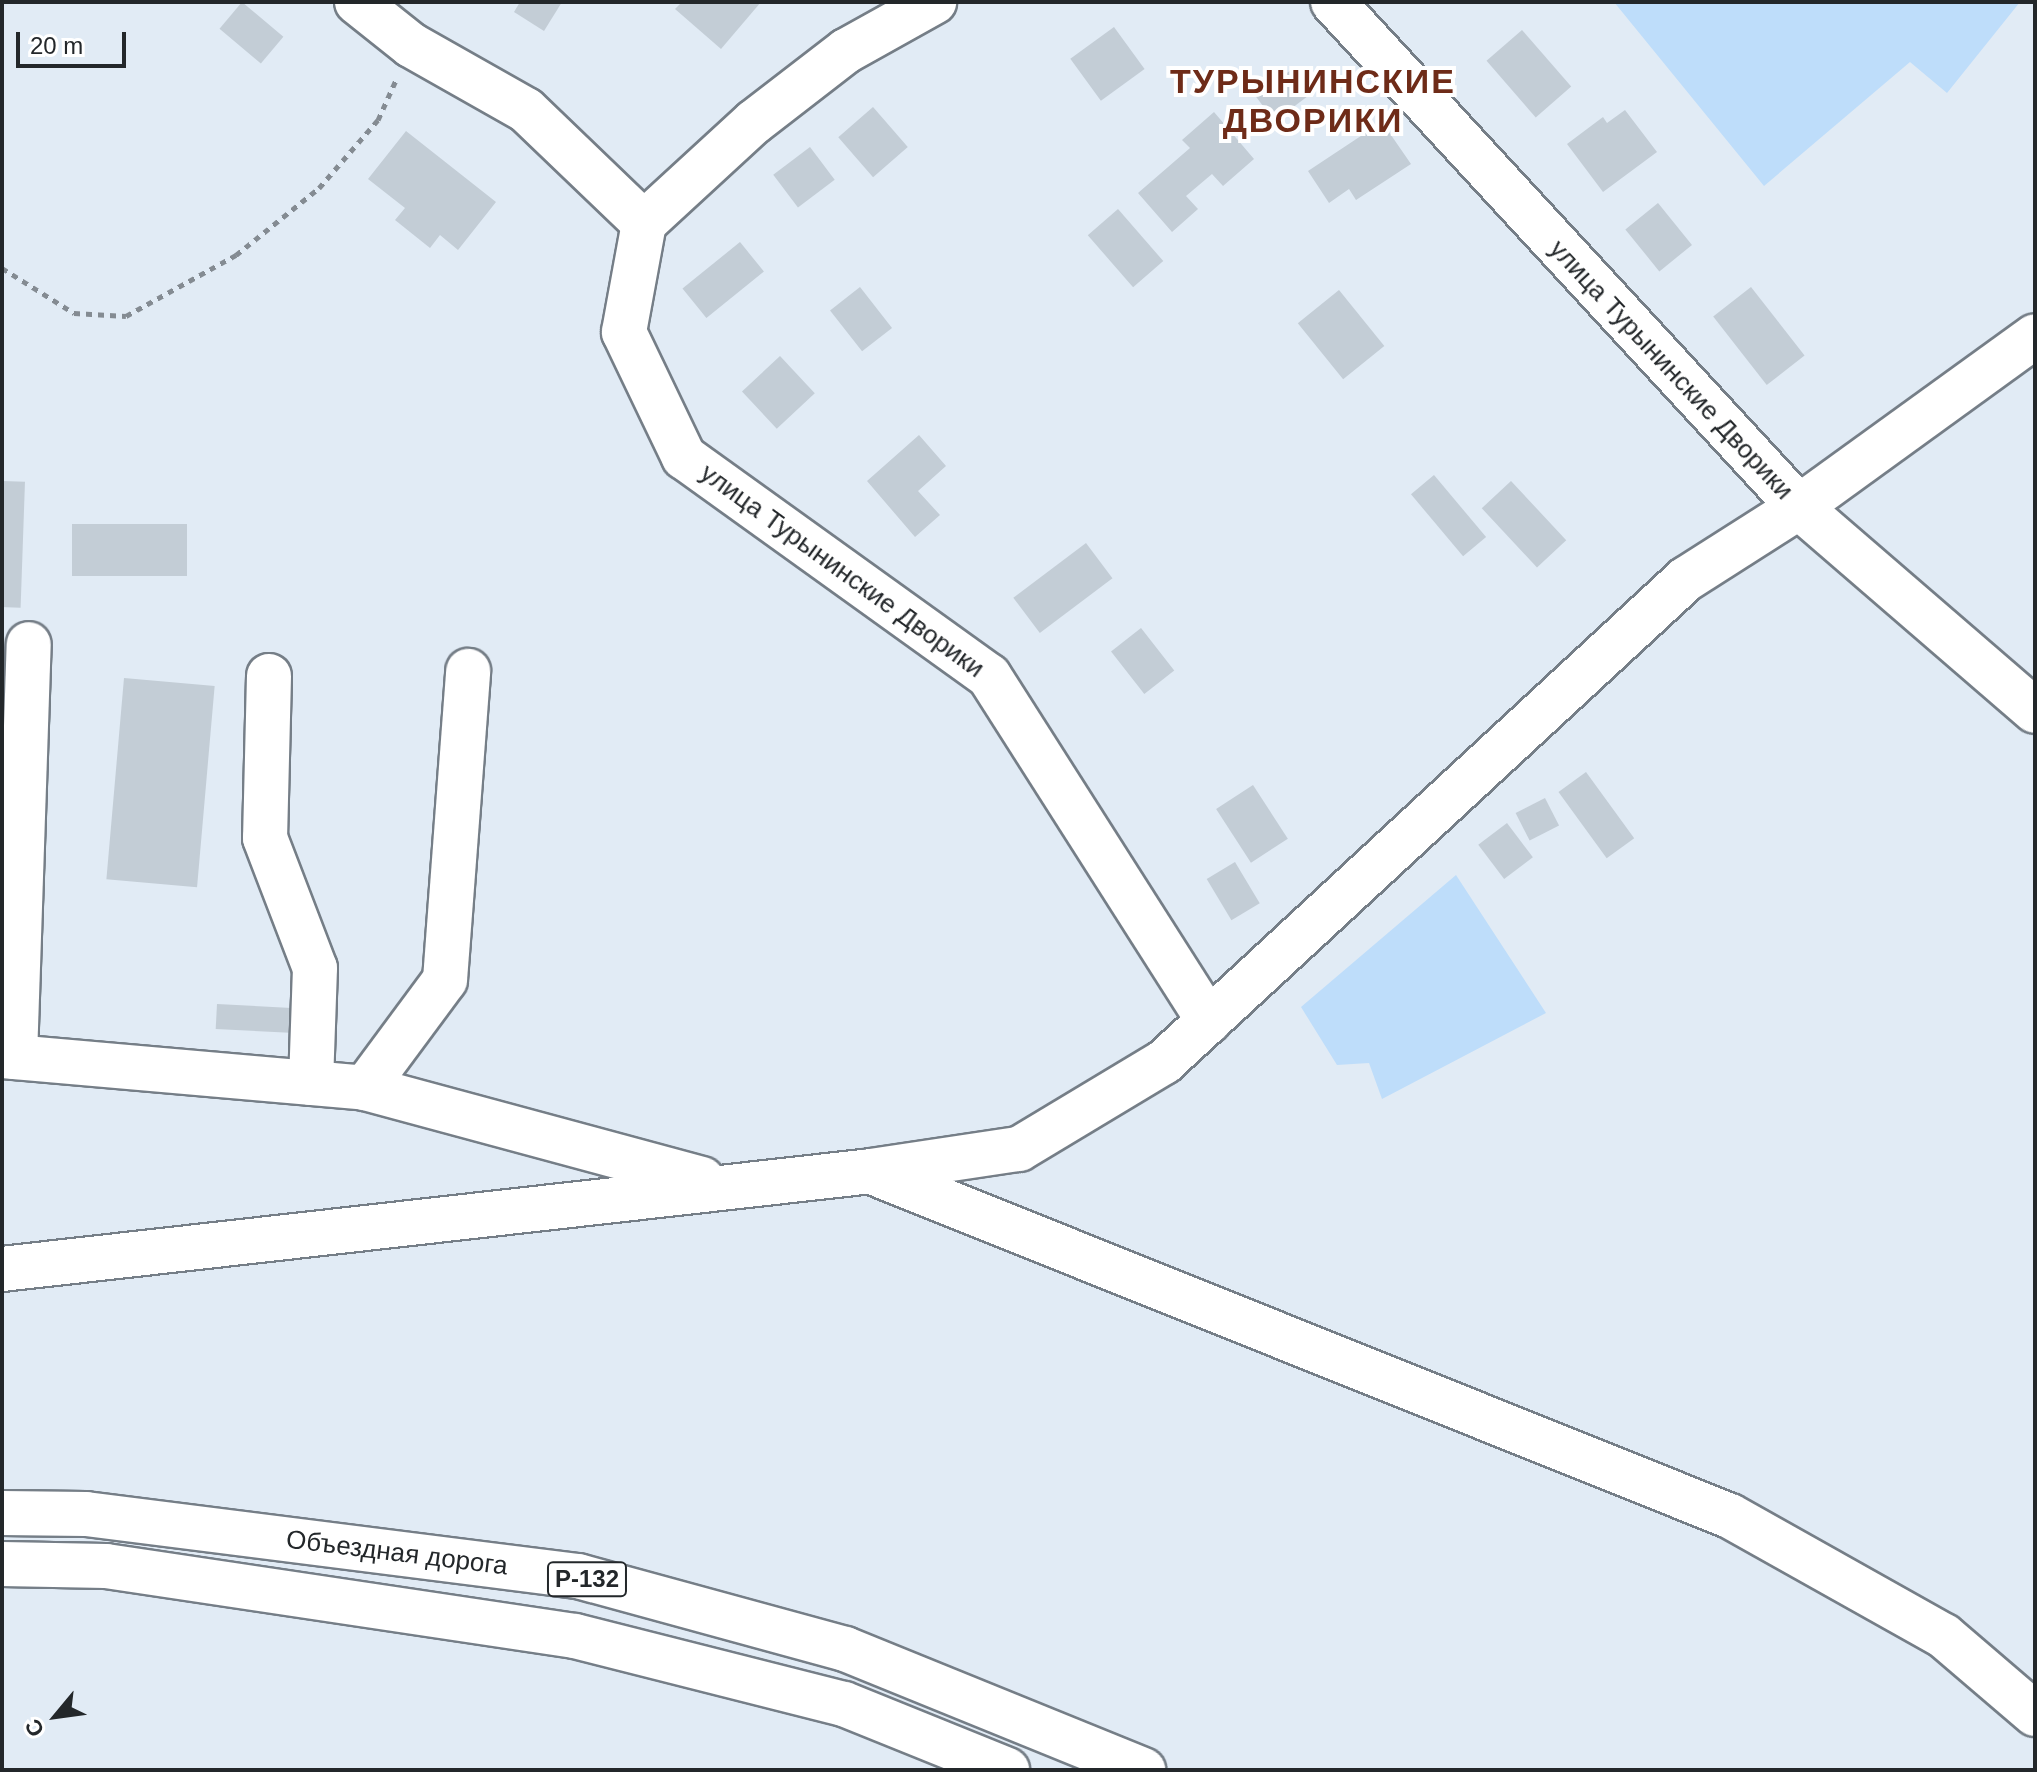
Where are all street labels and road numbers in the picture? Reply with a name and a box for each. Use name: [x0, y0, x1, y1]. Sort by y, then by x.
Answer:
street label: улица Турынинские Дворики: [1543, 234, 1799, 506]
street label: улица Турынинские Дворики: [694, 457, 990, 685]
street label: Объездная дорога: [284, 1524, 510, 1582]
road number: Р-132: [545, 1559, 629, 1599]

